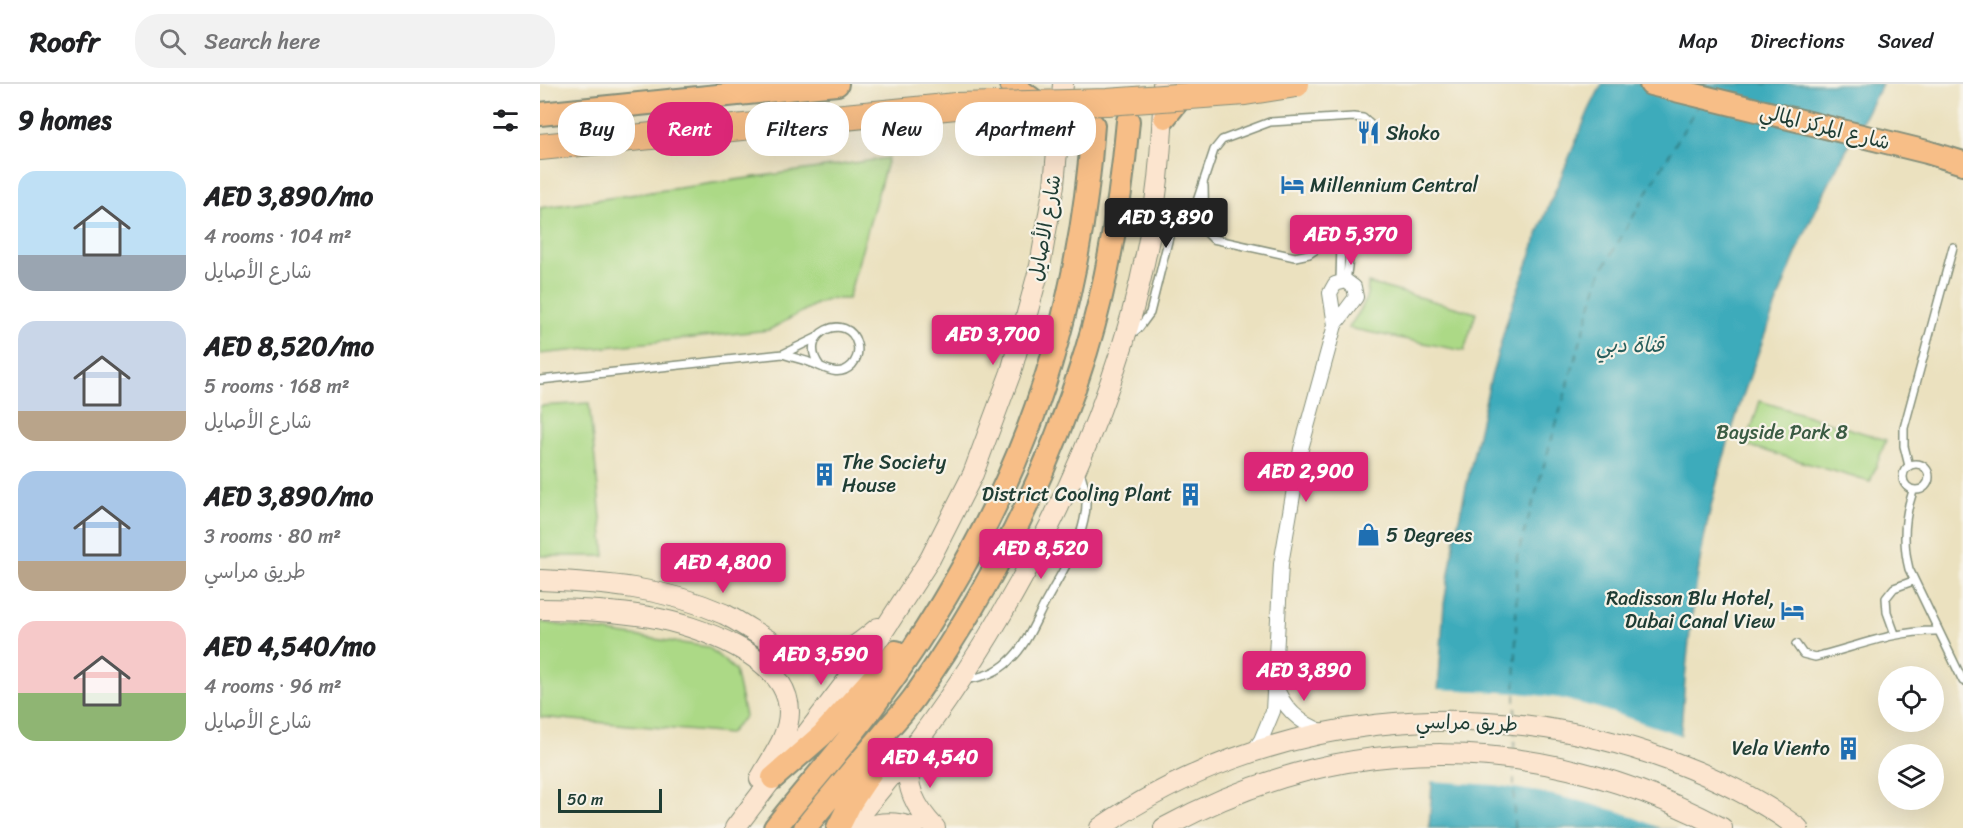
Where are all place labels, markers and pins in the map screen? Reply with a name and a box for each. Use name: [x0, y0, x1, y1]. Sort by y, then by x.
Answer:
place label: Shoko: [1386, 116, 1440, 151]
restaurant icon: Shoko: [1355, 120, 1381, 146]
place label: Millennium Central: [1310, 168, 1479, 203]
hotel icon: Millennium Central: [1279, 172, 1305, 198]
pin: AED 3,890: [1097, 198, 1235, 249]
pin: AED 5,370: [1282, 215, 1420, 266]
pin: AED 3,700: [924, 315, 1062, 366]
place label: The Society House: [842, 445, 947, 503]
pin: AED 2,900: [1237, 452, 1375, 503]
building icon: The Society House: [811, 461, 837, 487]
place label: District Cooling Plant: [982, 477, 1172, 512]
building icon: District Cooling Plant: [1177, 481, 1203, 507]
place label: 5 Degrees: [1386, 518, 1473, 553]
shop icon: 5 Degrees: [1355, 522, 1381, 548]
pin: AED 8,520: [972, 529, 1110, 580]
pin: AED 4,800: [654, 543, 792, 594]
place label: Radisson Blu Hotel, Dubai Canal View: [1606, 581, 1775, 639]
hotel icon: Radisson Blu Hotel, Dubai Canal View: [1780, 597, 1806, 623]
pin: AED 3,590: [752, 635, 890, 686]
pin: AED 3,890: [1235, 651, 1373, 702]
place label: Vela Viento: [1732, 731, 1830, 766]
building icon: Vela Viento: [1835, 735, 1861, 761]
pin: AED 4,540: [861, 738, 999, 789]

